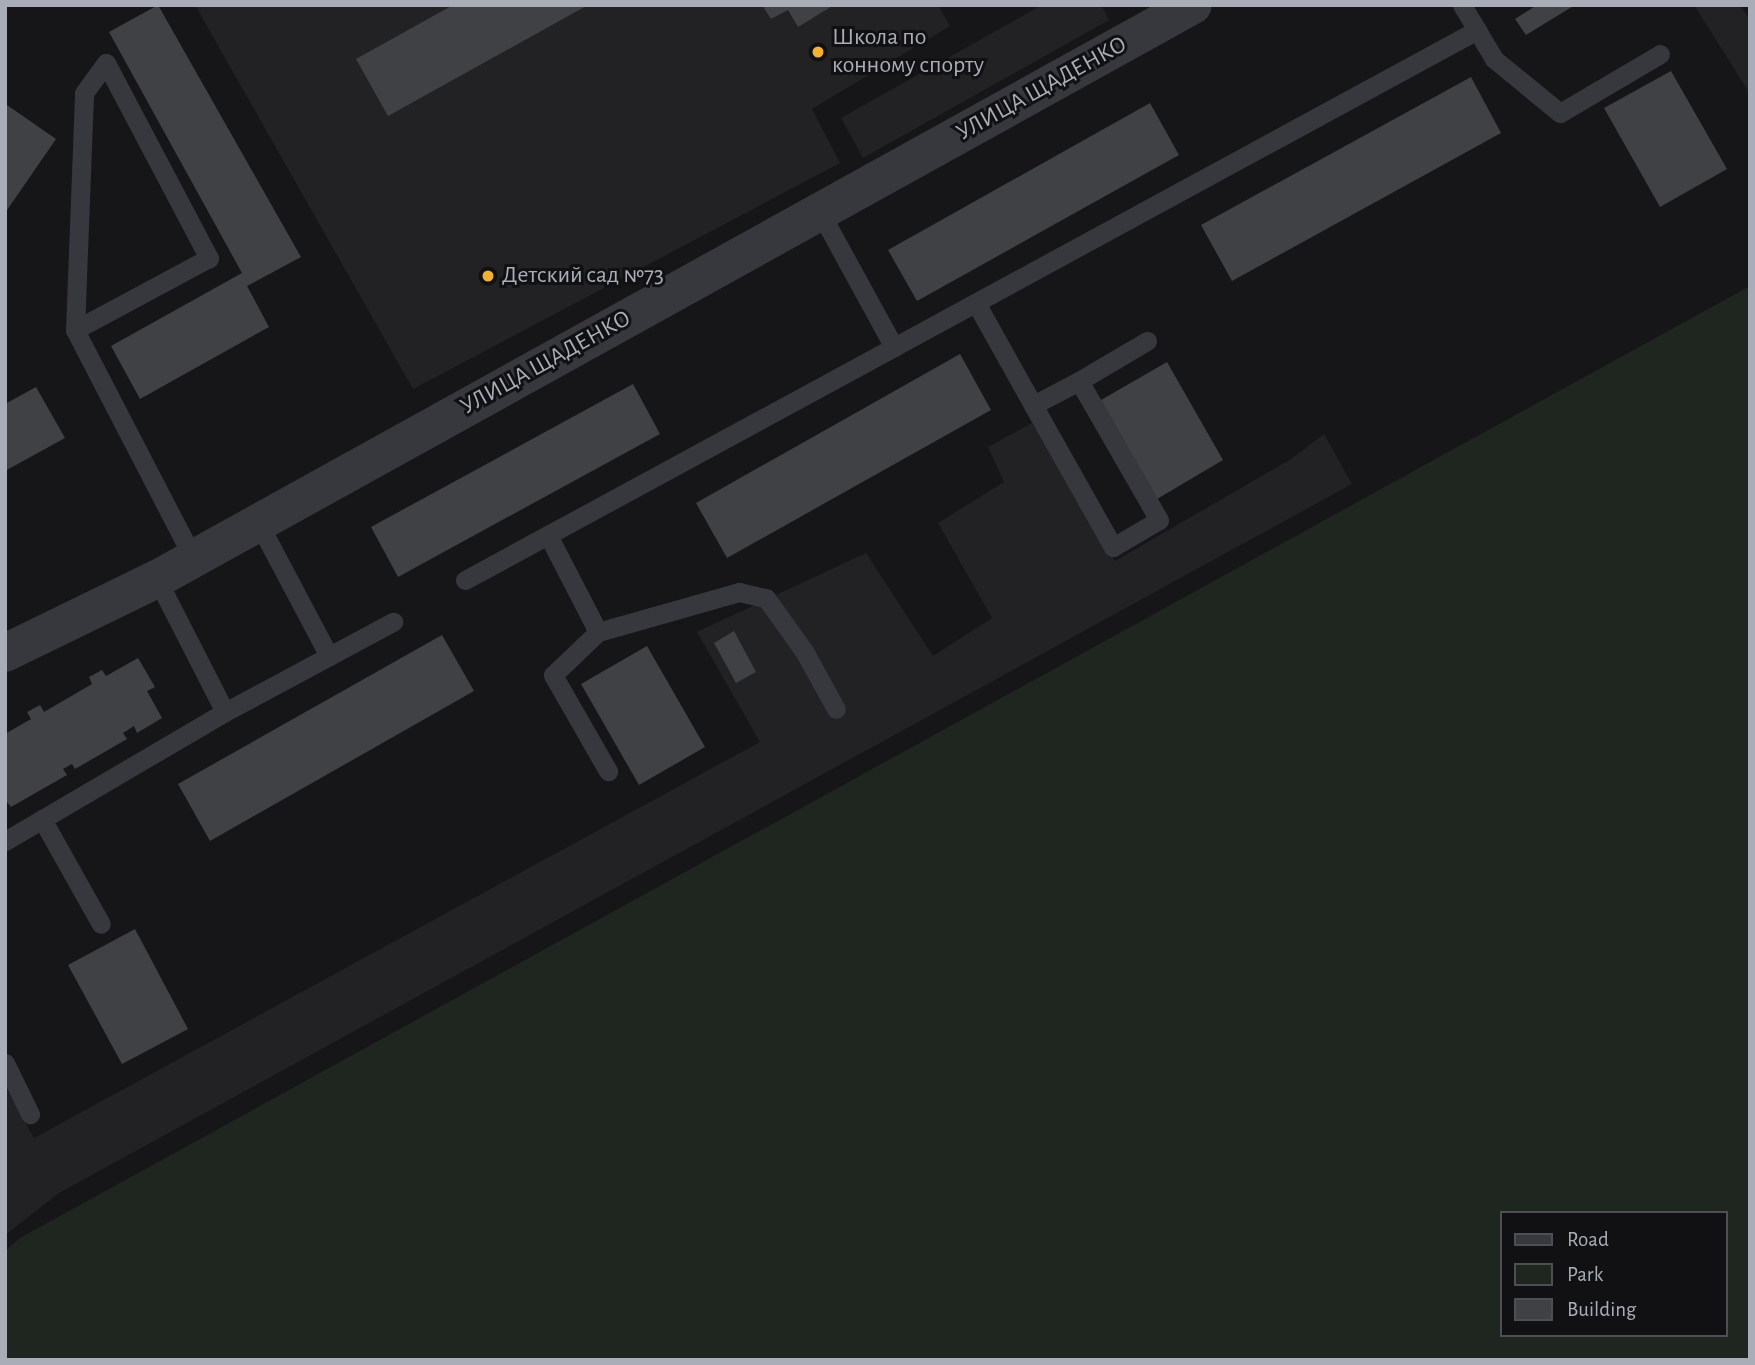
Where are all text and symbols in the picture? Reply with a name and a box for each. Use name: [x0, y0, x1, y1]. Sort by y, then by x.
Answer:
place label: Школа по конному спорту: [832, 24, 984, 80]
street label: УЛИЦА ЩАДЕНКО: [952, 30, 1132, 148]
marker: Школа по конному спорту: [810, 44, 826, 60]
place label: Детский сад №73: [502, 262, 664, 290]
marker: Детский сад №73: [480, 268, 496, 284]
street label: УЛИЦА ЩАДЕНКО: [456, 304, 636, 422]
legend: [1500, 1211, 1727, 1337]
text: Road: [1567, 1229, 1609, 1250]
text: Park: [1567, 1264, 1603, 1285]
text: Building: [1567, 1299, 1636, 1320]

